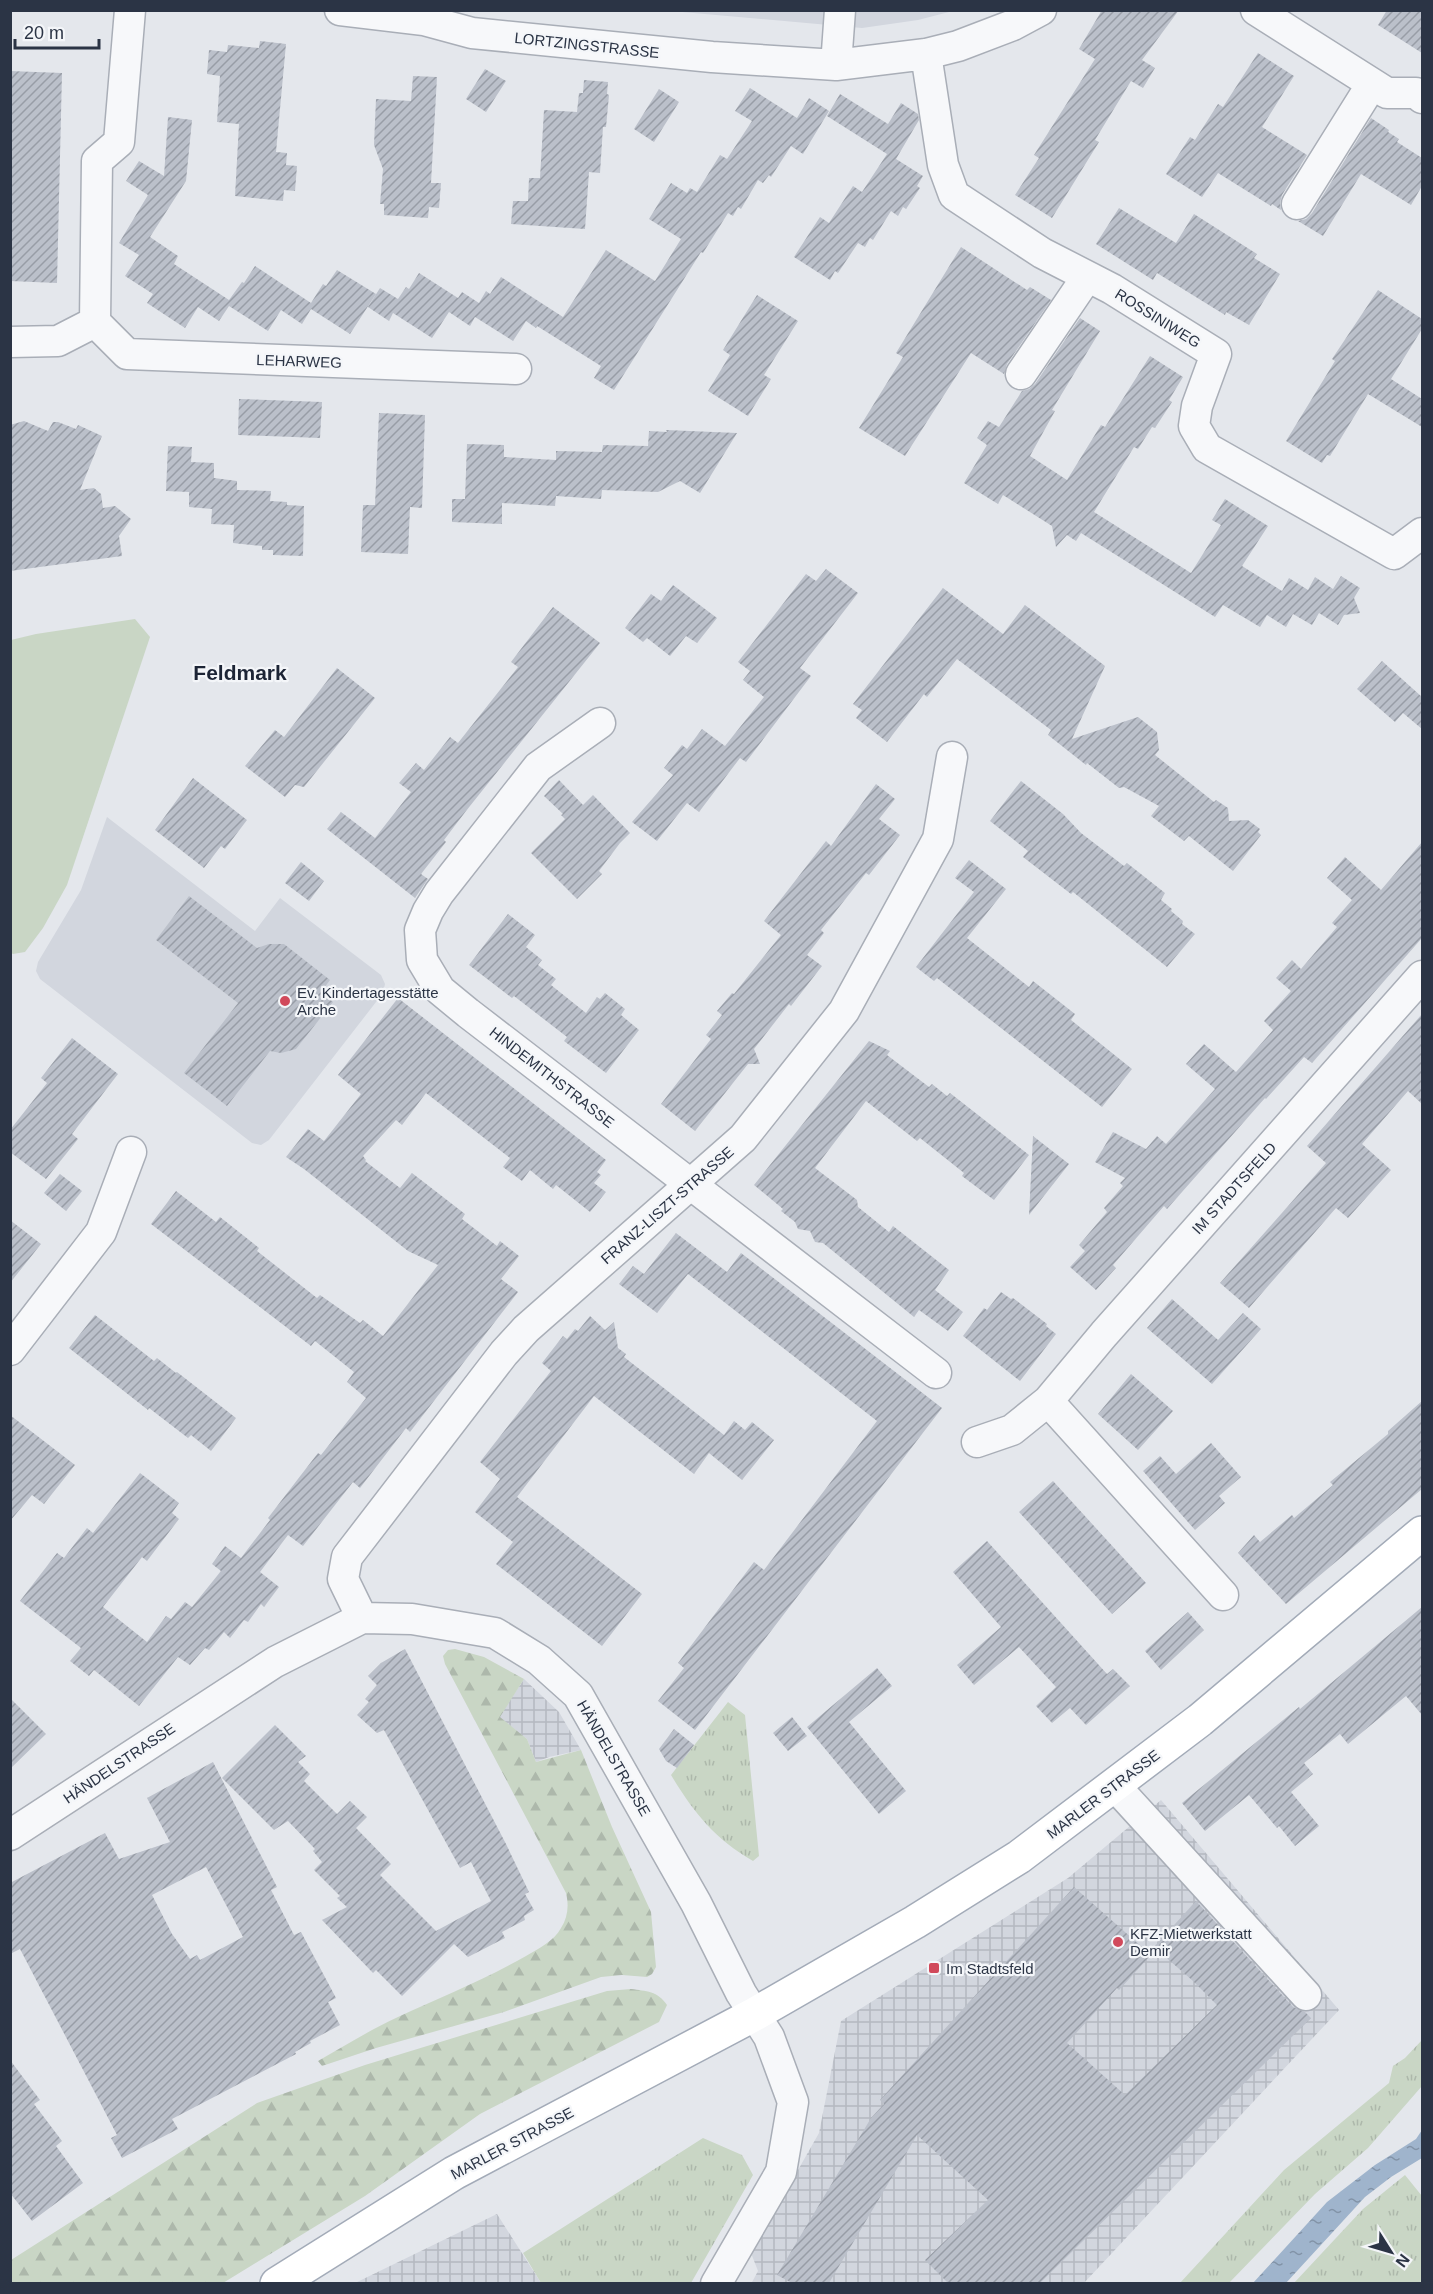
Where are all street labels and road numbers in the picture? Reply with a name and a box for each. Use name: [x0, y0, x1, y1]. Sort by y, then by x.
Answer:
street label: LORTZINGSTRASSE: [514, 29, 660, 61]
street label: ROSSINIWEG: [1112, 285, 1204, 351]
street label: LEHARWEG: [256, 351, 342, 371]
street label: HINDEMITHSTRASSE: [486, 1023, 618, 1131]
street label: IM STADTSFELD: [1188, 1139, 1280, 1237]
street label: FRANZ-LISZT-STRASSE: [597, 1143, 737, 1267]
street label: HÄNDELSTRASSE: [574, 1697, 654, 1819]
street label: HÄNDELSTRASSE: [60, 1719, 178, 1807]
street label: MARLER STRASSE: [1043, 1746, 1163, 1842]
street label: MARLER STRASSE: [448, 2103, 576, 2183]

